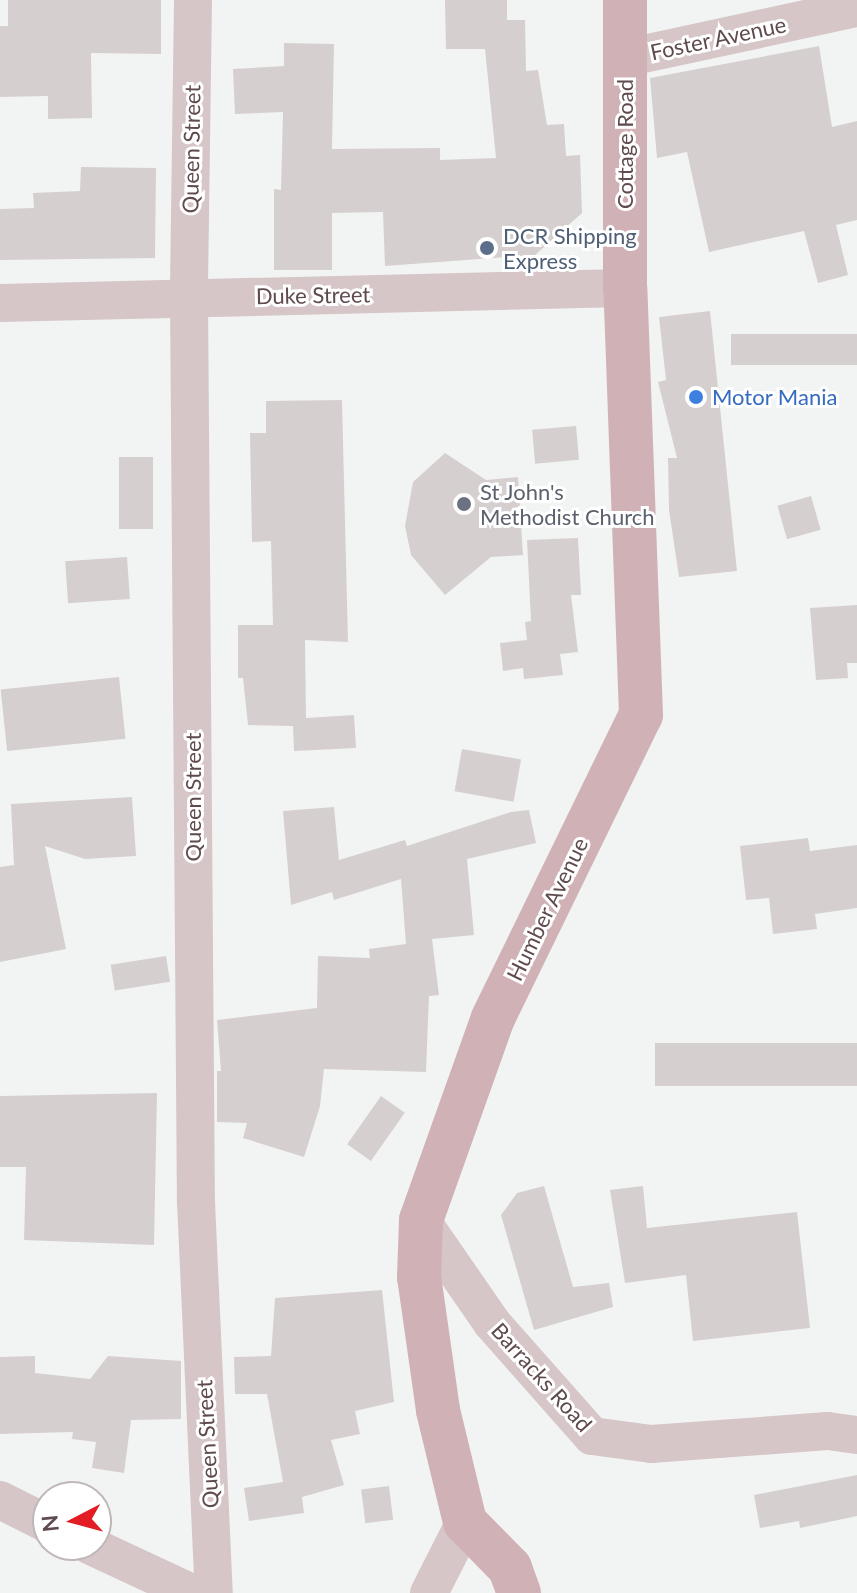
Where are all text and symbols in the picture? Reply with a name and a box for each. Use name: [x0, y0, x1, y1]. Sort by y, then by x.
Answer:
street label: Foster Avenue: [647, 11, 789, 65]
street label: Cottage Road: [612, 79, 638, 209]
street label: Queen Street: [177, 84, 205, 214]
place label: DCR Shipping Express: [503, 222, 637, 274]
marker: DCR Shipping Express: [478, 239, 496, 257]
street label: Duke Street: [256, 281, 370, 309]
place label: Motor Mania: [712, 384, 838, 410]
marker: Motor Mania: [687, 388, 705, 406]
place label: St John's Methodist Church: [480, 478, 654, 530]
marker: St John's Methodist Church: [455, 495, 473, 513]
street label: Queen Street: [180, 733, 206, 861]
street label: Humber Avenue: [501, 832, 593, 986]
street label: Barracks Road: [486, 1317, 598, 1437]
street label: Queen Street: [190, 1379, 224, 1509]
north arrow: [32, 1481, 112, 1561]
text: N: [35, 1514, 64, 1533]

